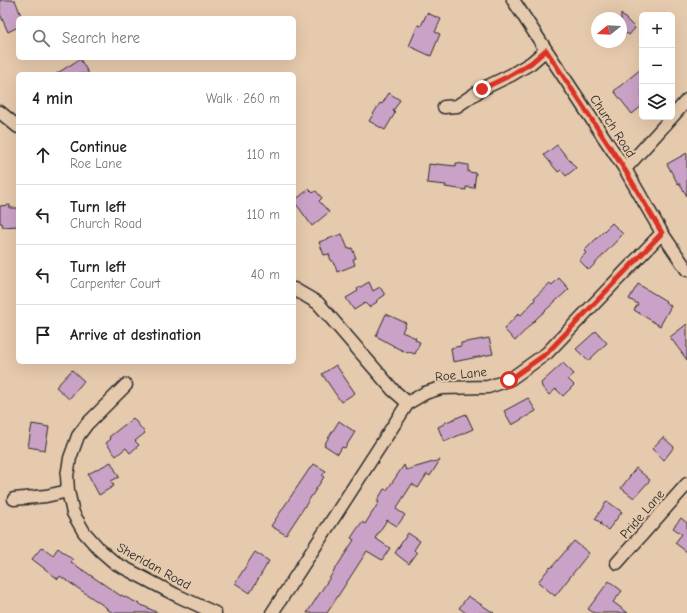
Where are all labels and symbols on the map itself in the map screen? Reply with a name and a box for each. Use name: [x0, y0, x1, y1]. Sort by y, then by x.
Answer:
north arrow: [591, 12, 627, 48]
route end: [473, 80, 491, 98]
street label: Church Road: [587, 92, 639, 160]
street label: Roe Lane: [434, 364, 488, 384]
route start: [500, 371, 518, 389]
street label: Pride Lane: [617, 486, 668, 541]
street label: Sheridan Road: [115, 540, 193, 592]

